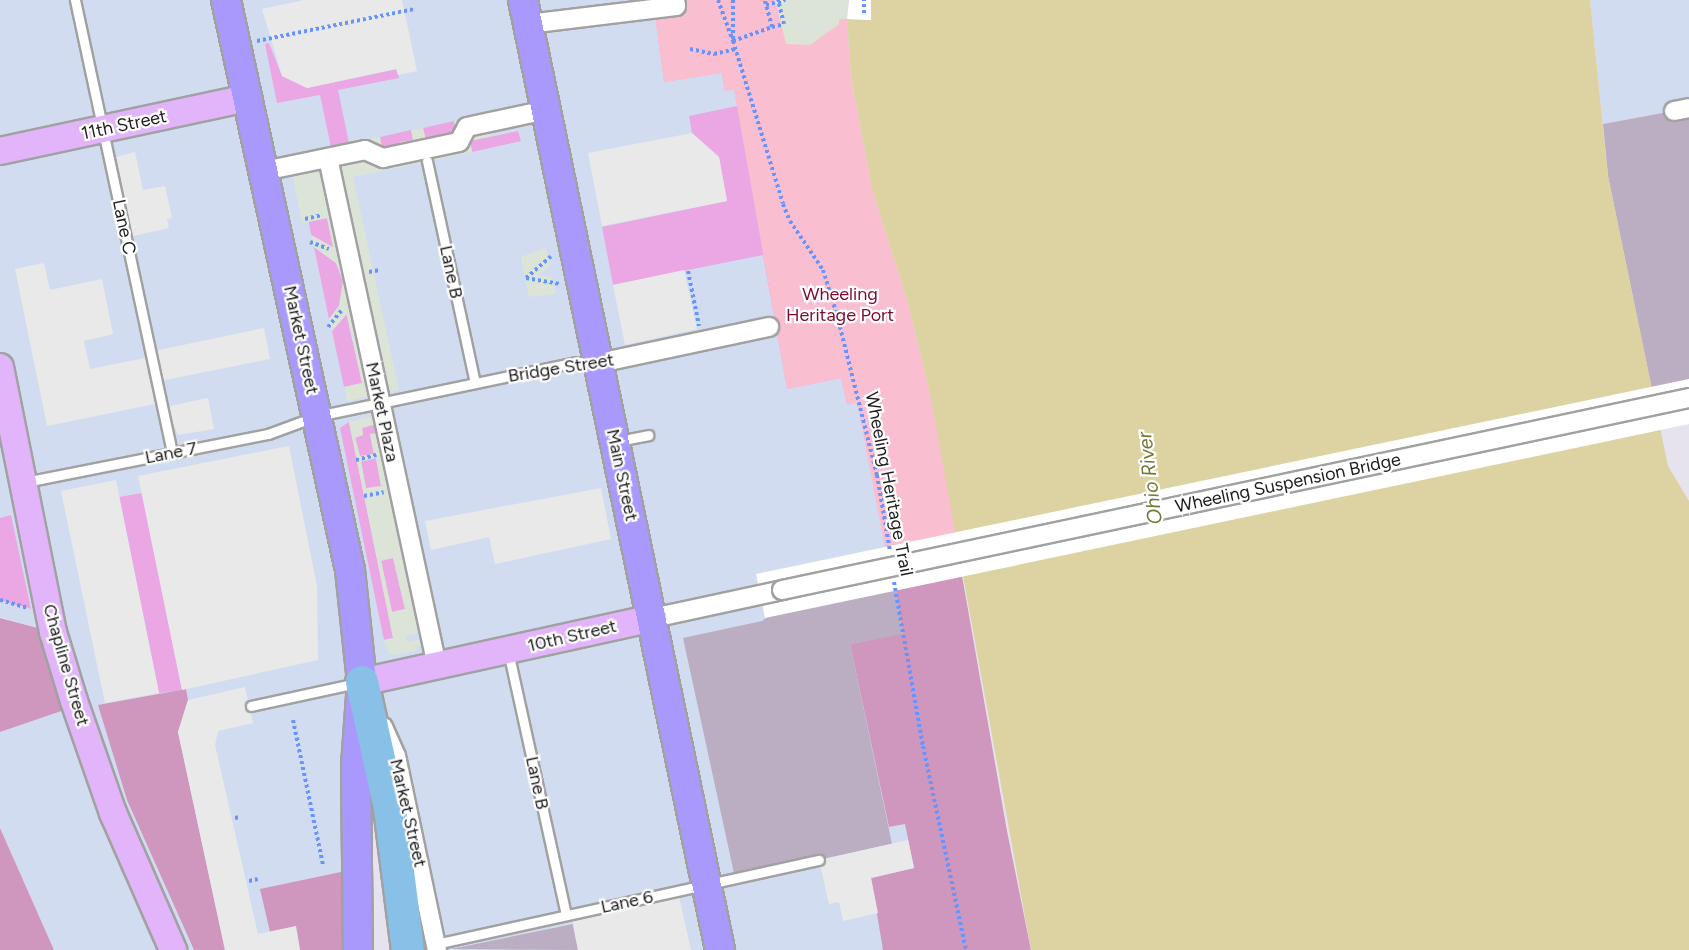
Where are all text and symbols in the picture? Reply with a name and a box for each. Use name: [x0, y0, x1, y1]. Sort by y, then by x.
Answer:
street label: 11th Street: [79, 105, 169, 145]
street label: Lane C: [108, 197, 140, 257]
street label: Lane B: [435, 243, 467, 301]
street label: Market Street: [279, 284, 323, 396]
park label: Wheeling Heritage Port: [786, 284, 894, 326]
street label: Bridge Street: [506, 349, 616, 387]
street label: Market Plaza: [361, 360, 403, 464]
street label: Wheeling Heritage Trail: [861, 390, 917, 578]
street label: Main Street: [602, 427, 642, 523]
water label: Ohio River: [1132, 430, 1168, 526]
street label: Lane 7: [143, 437, 199, 469]
street label: Wheeling Suspension Bridge: [1173, 449, 1403, 517]
street label: Chapline Street: [38, 602, 94, 728]
street label: 10th Street: [525, 615, 619, 657]
street label: Lane B: [521, 754, 553, 812]
street label: Market Street: [385, 757, 431, 869]
street label: Lane 6: [599, 886, 655, 918]

